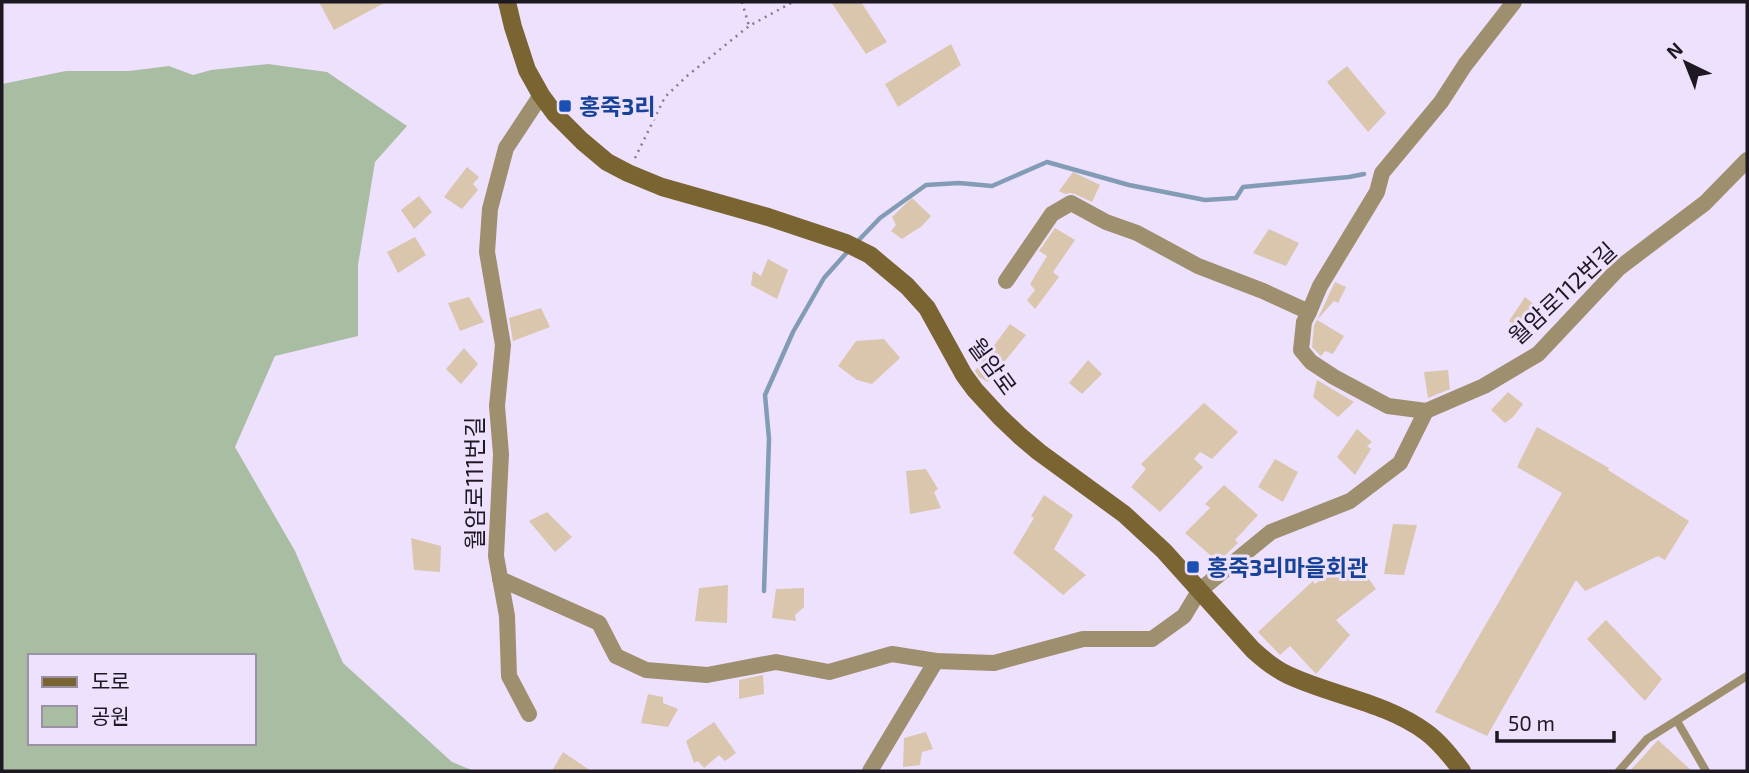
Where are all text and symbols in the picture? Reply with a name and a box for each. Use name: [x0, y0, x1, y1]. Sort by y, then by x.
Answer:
north arrow: [1651, 28, 1721, 98]
text: N: [1661, 37, 1687, 63]
place label: 홍죽3리: [579, 92, 656, 120]
marker: 홍죽3리: [557, 98, 573, 114]
street label: 월암로112번길: [1502, 236, 1622, 350]
street label: 월암로: [963, 332, 1023, 400]
street label: 월암로111번길: [460, 416, 488, 550]
place label: 홍죽3리마을회관: [1207, 553, 1368, 581]
marker: 홍죽3리마을회관: [1185, 559, 1201, 575]
legend: [28, 654, 256, 745]
text: 도로: [91, 668, 130, 693]
scale bar: [1497, 700, 1614, 744]
text: 공원: [91, 703, 130, 728]
text: 50 m: [1508, 710, 1555, 735]

